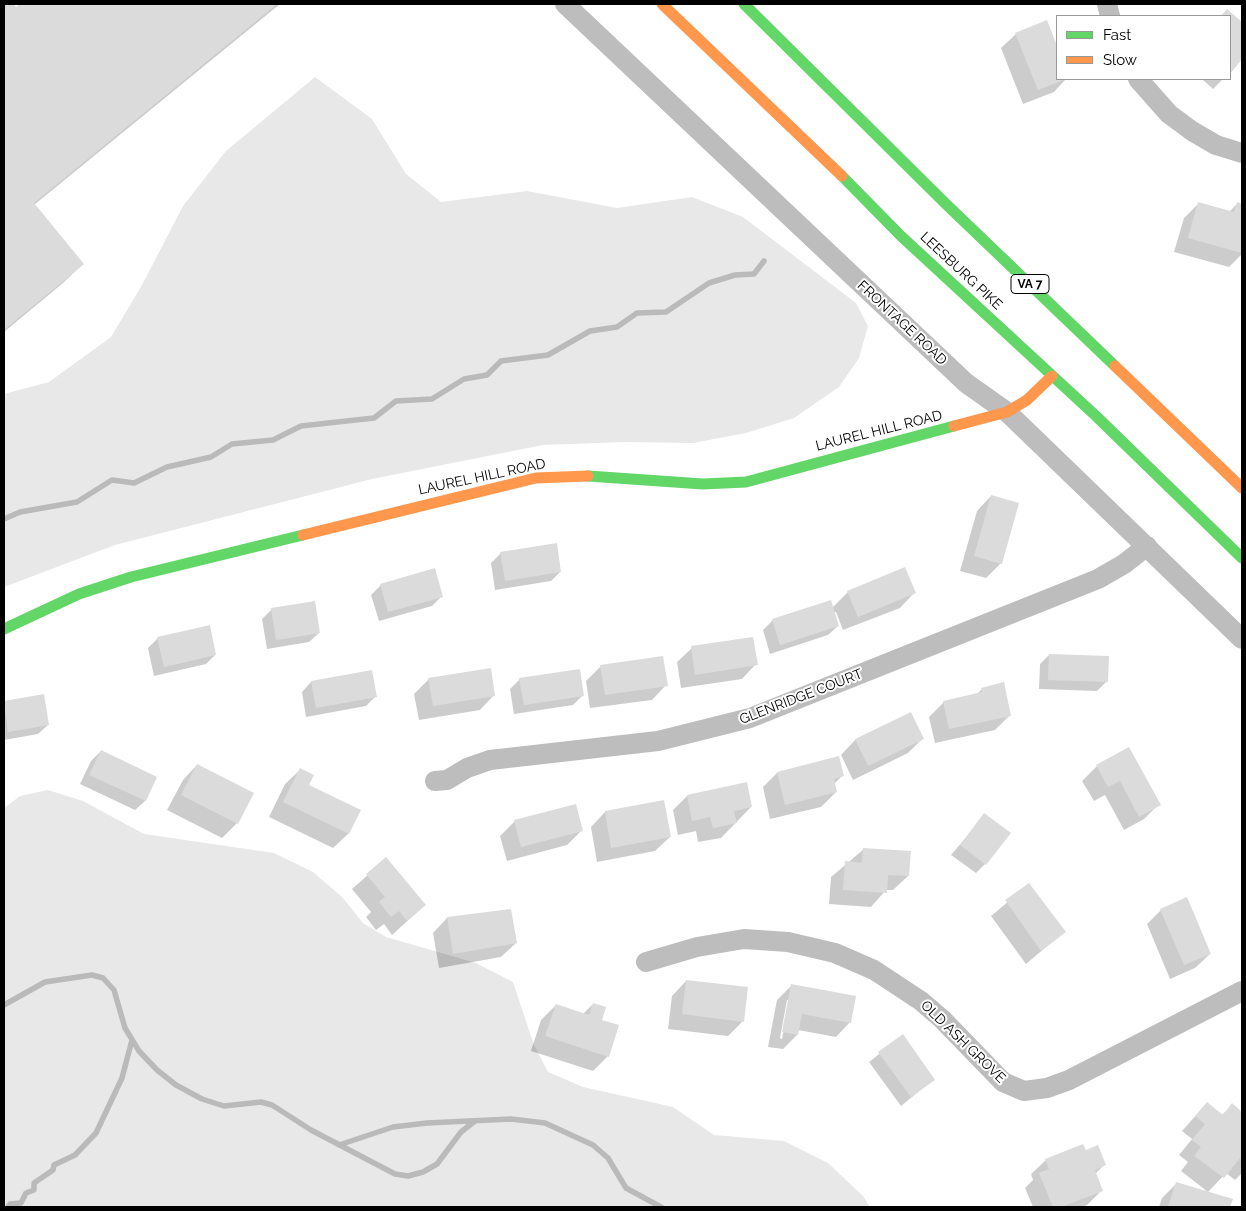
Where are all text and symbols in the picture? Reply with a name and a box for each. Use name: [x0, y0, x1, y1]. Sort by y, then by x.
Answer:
legend: [1056, 15, 1231, 80]
text: Fast: [1103, 26, 1131, 44]
text: Slow: [1103, 51, 1137, 69]
street label: LEESBURG PIKE: [917, 229, 1005, 313]
road number: VA 7: [1011, 274, 1049, 294]
street label: FRONTAGE ROAD: [854, 277, 950, 369]
street label: LAUREL HILL ROAD: [814, 407, 944, 455]
street label: LAUREL HILL ROAD: [417, 455, 547, 499]
street label: GLENRIDGE COURT: [737, 666, 865, 728]
street label: OLD ASH GROVE: [917, 997, 1009, 1087]

